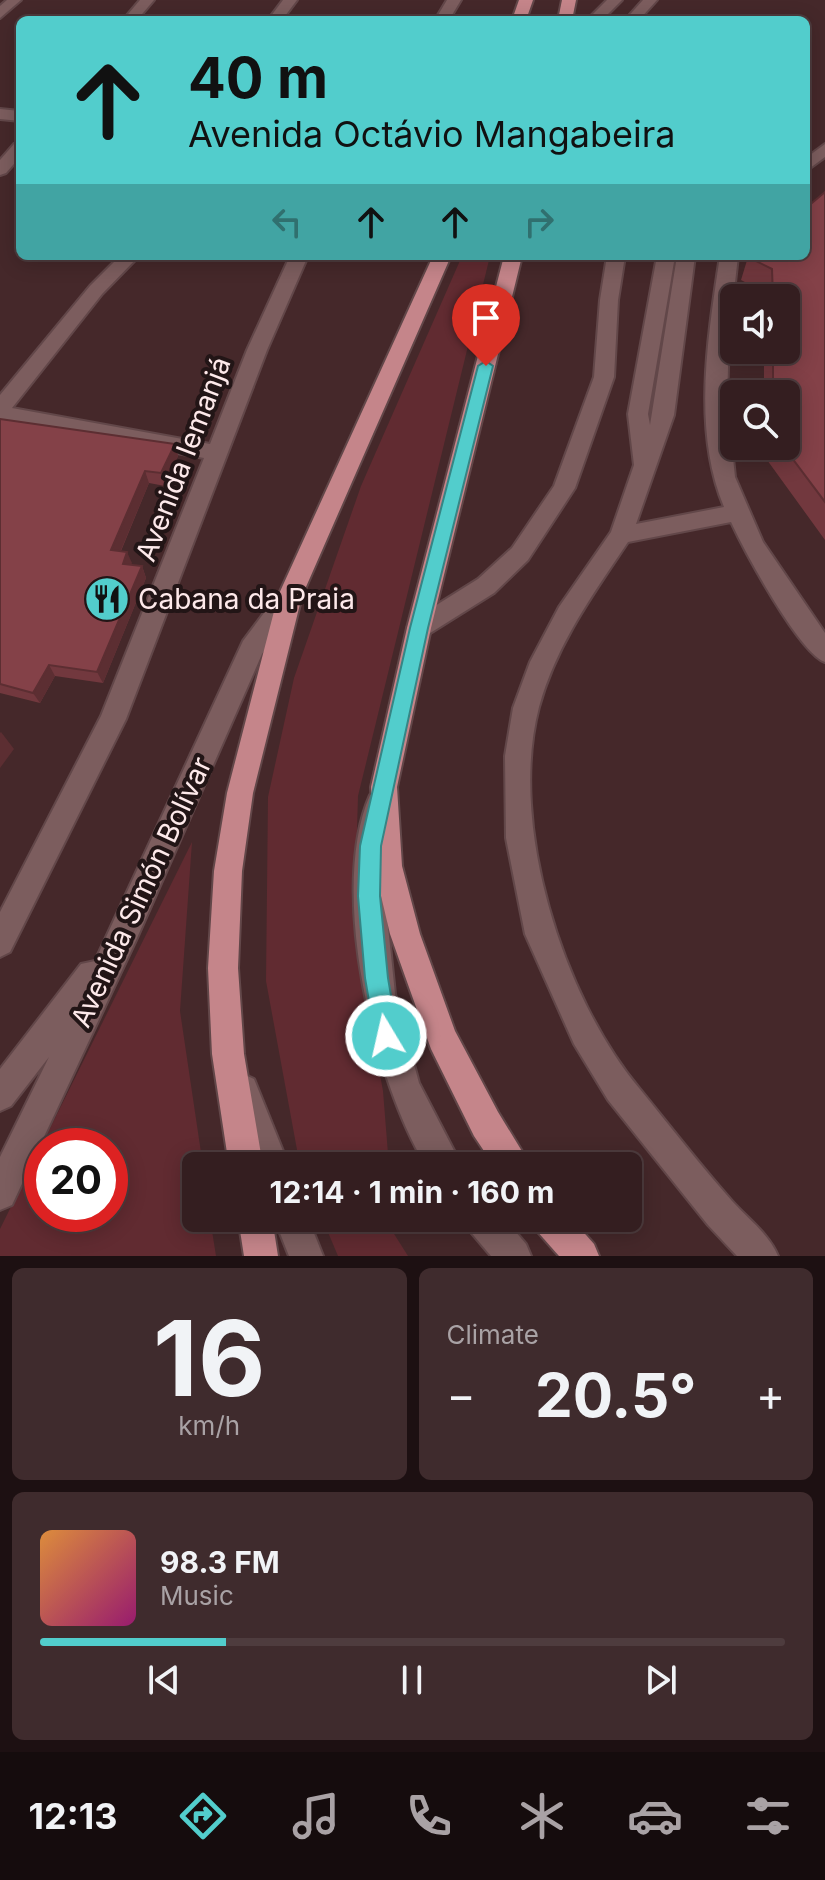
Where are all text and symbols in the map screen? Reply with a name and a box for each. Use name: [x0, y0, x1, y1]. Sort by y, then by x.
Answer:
text: 40 m: [188, 44, 328, 112]
icon: ahead: [56, 48, 160, 152]
text: Avenida Octávio Mangabeira: [188, 112, 676, 156]
icon: left: [265, 200, 309, 244]
icon: ahead: [349, 200, 393, 244]
icon: ahead: [433, 200, 477, 244]
icon: right: [517, 200, 561, 244]
pin: [452, 284, 520, 366]
map controls: [720, 284, 800, 460]
button: sound: [720, 284, 800, 364]
icon: arrive: [464, 296, 508, 340]
street label: Avenida Iemanjá: [128, 352, 238, 566]
button: search: [720, 380, 800, 460]
restaurant icon: Cabana da Praia: [83, 575, 131, 623]
place label: Cabana da Praia: [138, 582, 355, 616]
street label: Avenida Simón Bolívar: [63, 752, 219, 1032]
position arrow: [344, 994, 428, 1078]
speed limit sign: 20: [24, 1128, 128, 1232]
text: 12:14 · 1 min · 160 m: [270, 1174, 554, 1210]
text: 16: [153, 1295, 265, 1421]
text: Climate: [447, 1319, 539, 1350]
text: 20.5°: [535, 1359, 697, 1431]
text: −: [447, 1368, 476, 1422]
text: +: [756, 1368, 785, 1422]
text: km/h: [178, 1410, 240, 1441]
text: 98.3 FM: [160, 1544, 280, 1580]
text: Music: [160, 1580, 234, 1611]
icon: previous: [142, 1658, 186, 1702]
icon: pause: [390, 1658, 434, 1702]
icon: next: [639, 1658, 683, 1702]
icon: directions: [175, 1788, 231, 1844]
icon: music: [288, 1788, 344, 1844]
icon: phone: [401, 1788, 457, 1844]
icon: climate: [514, 1788, 570, 1844]
icon: car: [627, 1788, 683, 1844]
icon: filters: [740, 1788, 796, 1844]
text: 12:13: [29, 1794, 118, 1838]

